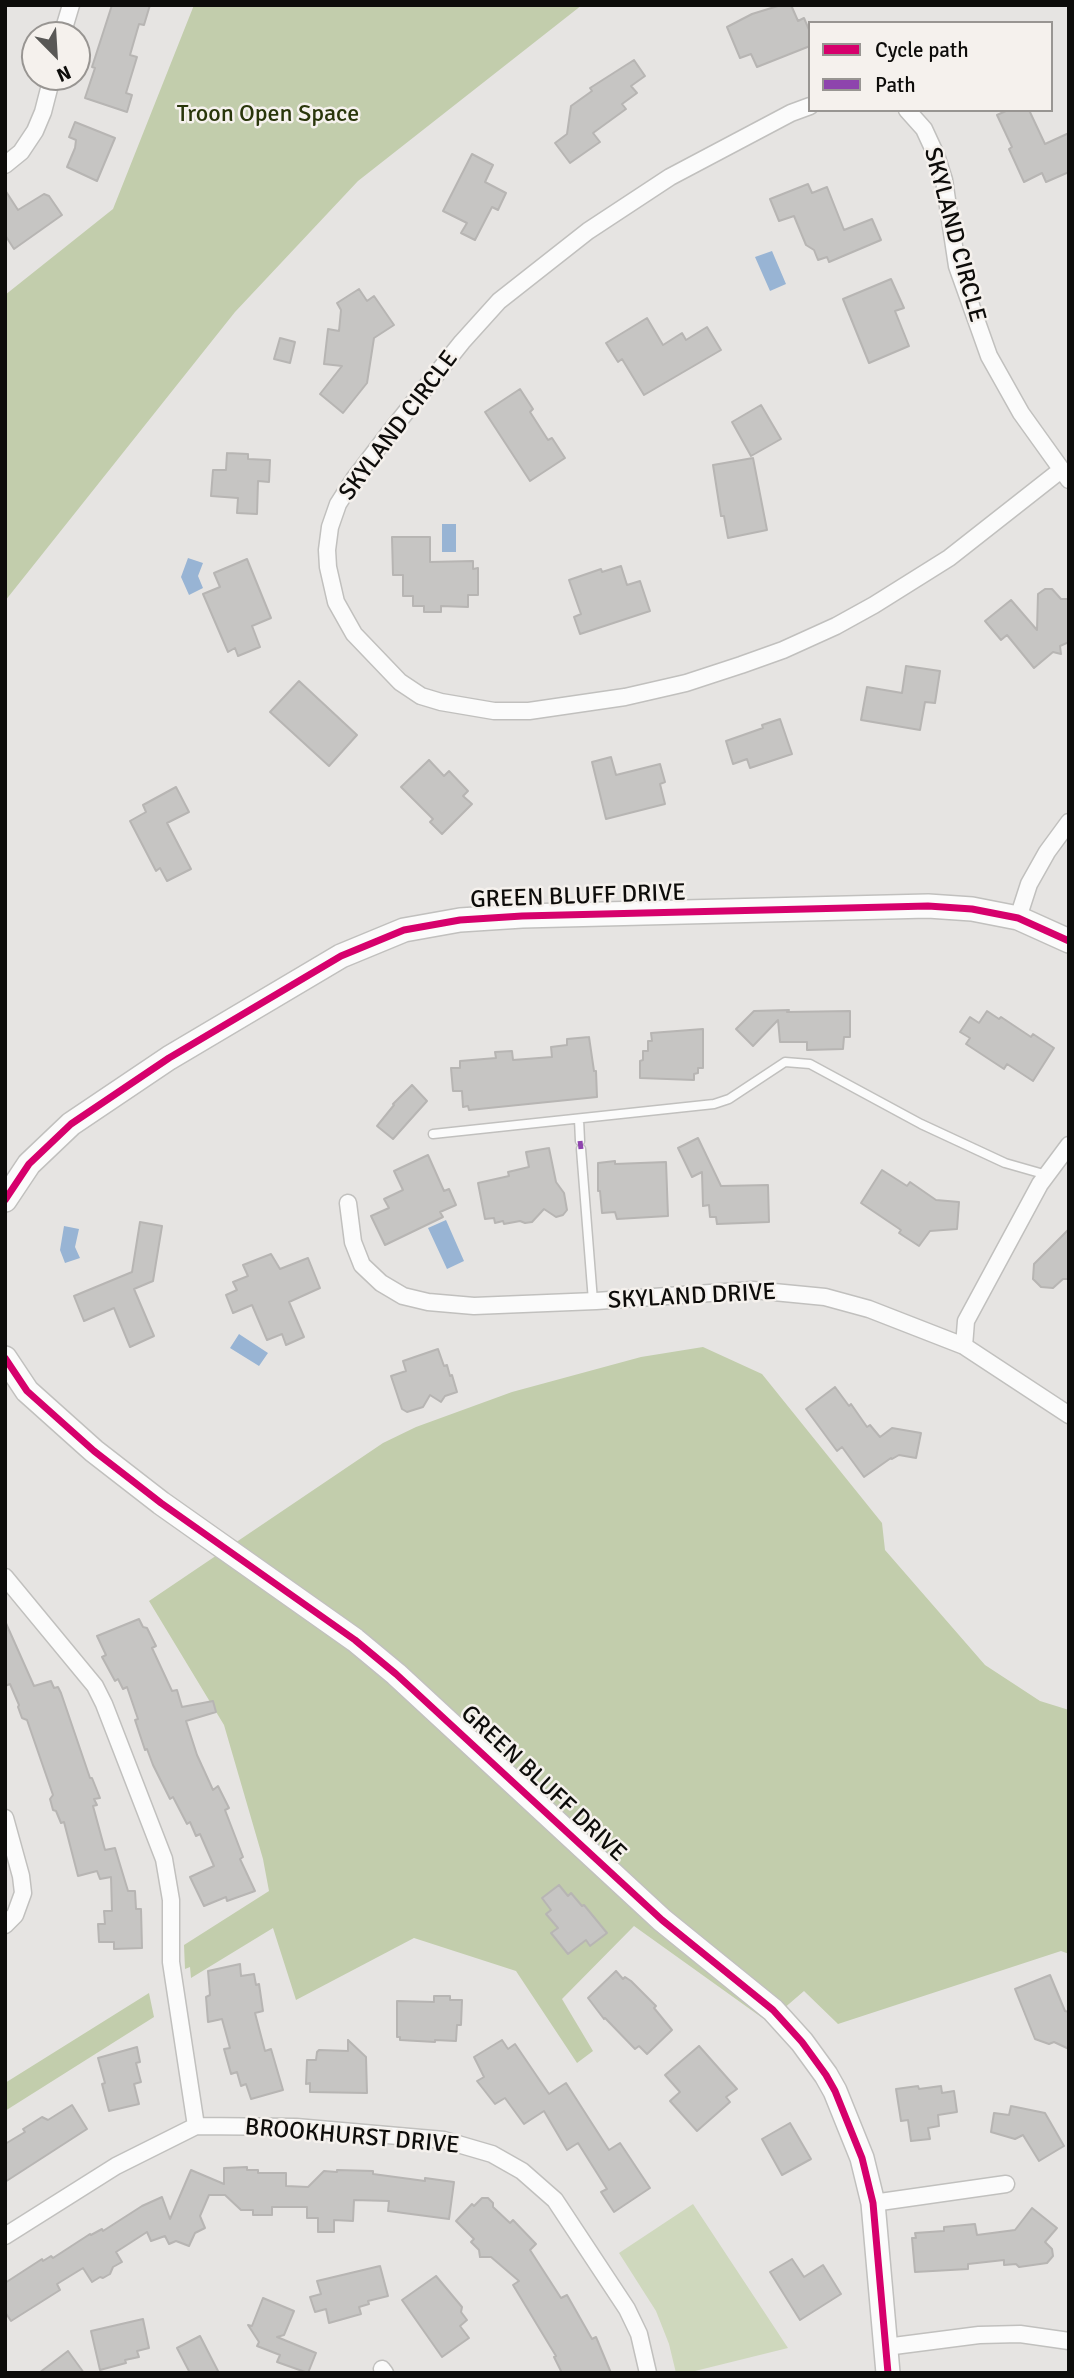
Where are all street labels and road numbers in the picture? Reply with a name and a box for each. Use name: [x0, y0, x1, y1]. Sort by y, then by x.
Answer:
street label: SKYLAND CIRCLE: [917, 144, 991, 326]
street label: SKYLAND CIRCLE: [333, 346, 465, 506]
street label: GREEN BLUFF DRIVE: [470, 879, 686, 915]
street label: SKYLAND DRIVE: [607, 1278, 777, 1316]
street label: GREEN BLUFF DRIVE: [454, 1700, 632, 1868]
street label: BROOKHURST DRIVE: [244, 2113, 460, 2161]

